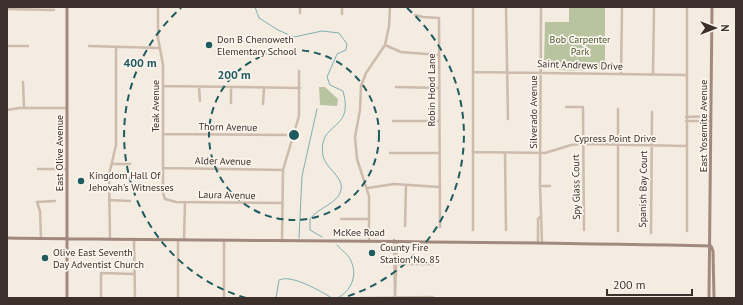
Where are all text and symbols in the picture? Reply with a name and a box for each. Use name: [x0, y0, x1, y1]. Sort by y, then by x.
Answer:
north arrow: [695, 8, 735, 48]
text: N: [718, 24, 732, 32]
place label: Don B Chenoweth Elementary School: [217, 33, 297, 58]
park label: Bob Carpenter Park: [550, 33, 611, 58]
marker: Don B Chenoweth Elementary School: [204, 40, 214, 50]
street label: Robin Hood Lane: [425, 53, 438, 127]
text: 400 m: [123, 55, 157, 70]
street label: Saint Andrews Drive: [537, 57, 623, 73]
text: 200 m: [217, 67, 251, 82]
street label: Silverado Avenue: [527, 75, 540, 149]
street label: Teak Avenue: [149, 80, 162, 132]
street label: East Yosemite Avenue: [697, 80, 710, 172]
street label: East Olive Avenue: [53, 115, 66, 191]
street label: Thorn Avenue: [198, 120, 258, 134]
centre of rings: [287, 128, 301, 142]
street label: Cypress Point Drive: [574, 132, 656, 145]
street label: Spanish Bay Court: [636, 150, 650, 228]
street label: Spy Glass Court: [569, 153, 583, 220]
street label: Alder Avenue: [195, 154, 251, 168]
place label: Kingdom Hall Of Jehovah's Witnesses: [88, 169, 174, 194]
marker: Kingdom Hall Of Jehovah's Witnesses: [76, 176, 86, 186]
street label: Laura Avenue: [198, 188, 256, 202]
street label: McKee Road: [333, 226, 385, 239]
place label: County Fire Station No. 85: [380, 241, 440, 266]
place label: Olive East Seventh Day Adventist Church: [53, 246, 144, 271]
marker: County Fire Station No. 85: [367, 248, 377, 258]
marker: Olive East Seventh Day Adventist Church: [40, 253, 50, 263]
scale bar: [607, 271, 692, 297]
text: 200 m: [613, 277, 646, 292]

